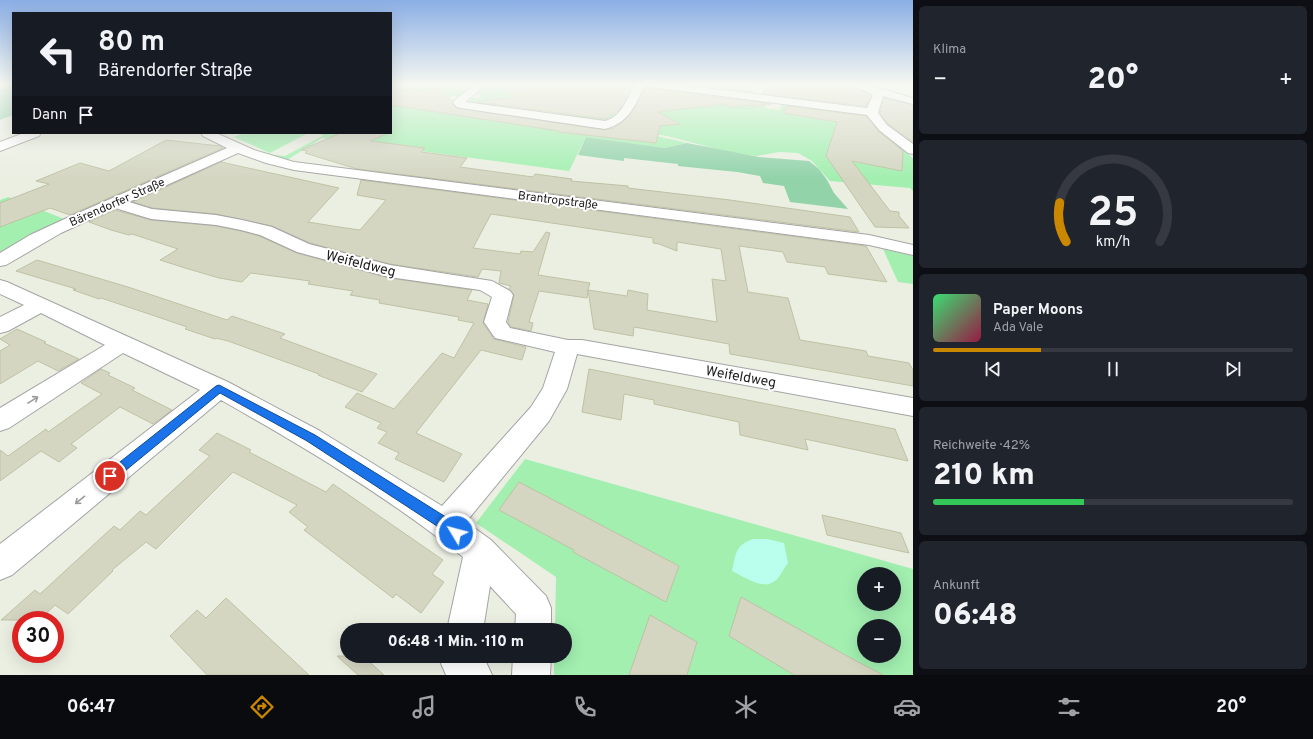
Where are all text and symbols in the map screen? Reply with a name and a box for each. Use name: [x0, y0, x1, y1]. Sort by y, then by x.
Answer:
text: 80 m: [98, 25, 165, 61]
icon: left: [32, 28, 84, 80]
text: Klima: [933, 42, 966, 58]
text: Bärendorfer Straße: [98, 60, 252, 83]
text: 20°: [1088, 62, 1138, 99]
text: −: [933, 67, 947, 94]
text: +: [1279, 67, 1293, 94]
icon: arrive: [75, 104, 97, 126]
text: Dann: [32, 106, 67, 125]
street label: Bärendorfer Straße: [67, 175, 168, 231]
text: 25: [1088, 187, 1138, 240]
street label: Brantropstraße: [517, 188, 599, 214]
text: km/h: [1096, 232, 1130, 250]
street label: Weifeldweg: [324, 248, 397, 281]
text: Paper Moons: [993, 301, 1083, 320]
text: Ada Vale: [993, 320, 1043, 336]
icon: previous: [982, 358, 1004, 380]
icon: pause: [1102, 358, 1124, 380]
icon: next: [1222, 358, 1244, 380]
street label: Weifeldweg: [704, 363, 777, 392]
one-way arrow: [27, 396, 39, 404]
text: Reichweite · 42%: [933, 438, 1030, 454]
text: 210 km: [933, 458, 1035, 495]
pin: [93, 459, 127, 493]
icon: arrive: [99, 465, 121, 487]
one-way arrow: [74, 496, 85, 505]
position arrow: [435, 512, 477, 554]
map controls: [857, 567, 901, 663]
button: +: [857, 567, 901, 611]
text: Ankunft: [933, 578, 980, 594]
text: 06:48: [933, 598, 1018, 635]
speed limit sign: 30: [12, 611, 64, 663]
button: −: [857, 619, 901, 663]
text: 06:48 · 1 Min. · 110 m: [388, 633, 524, 652]
icon: directions: [248, 693, 276, 721]
icon: music: [410, 693, 438, 721]
icon: phone: [571, 693, 599, 721]
icon: climate: [732, 693, 760, 721]
icon: car: [893, 693, 921, 721]
icon: filters: [1055, 693, 1083, 721]
text: 06:47: [67, 696, 115, 719]
text: 20°: [1216, 696, 1246, 719]

